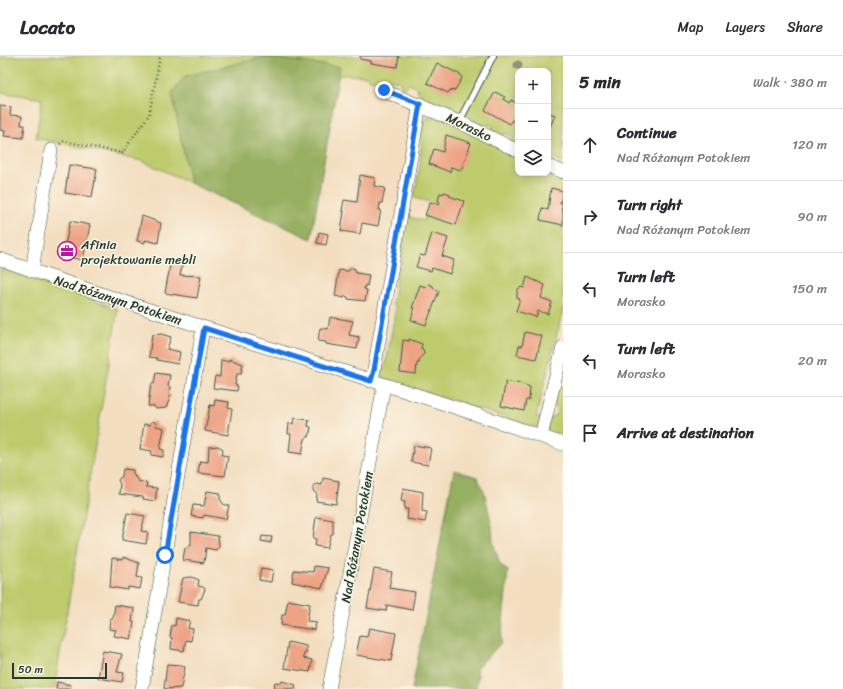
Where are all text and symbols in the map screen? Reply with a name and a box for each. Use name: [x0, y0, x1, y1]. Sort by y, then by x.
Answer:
text: Locato: [20, 11, 75, 44]
text: Map: [678, 15, 703, 40]
text: Layers: [725, 15, 765, 40]
text: Share: [787, 15, 823, 40]
text: 5 min: [579, 67, 621, 97]
map controls: [515, 68, 551, 176]
button: +: [515, 68, 551, 104]
text: Walk · 380 m: [753, 71, 827, 94]
route end: [375, 81, 393, 99]
button: −: [515, 104, 551, 140]
street label: Morasko: [442, 106, 496, 148]
text: Continue: [617, 120, 677, 146]
text: 120 m: [792, 133, 827, 156]
icon: ahead: [579, 134, 601, 156]
button: layers: [515, 140, 551, 176]
text: Nad Różanym Potokiem: [617, 146, 750, 169]
text: Turn right: [617, 192, 682, 218]
text: 90 m: [797, 205, 827, 228]
icon: right: [579, 206, 601, 228]
text: Nad Różanym Potokiem: [617, 218, 750, 241]
place label: Afinia projektowanie mebli: [80, 233, 196, 271]
office icon: Afinia projektowanie mebli: [56, 240, 78, 262]
text: Turn left: [617, 264, 675, 290]
street label: Nad Różanym Potokiem: [51, 268, 185, 332]
text: 150 m: [792, 277, 827, 300]
icon: left: [579, 278, 601, 300]
text: Morasko: [617, 290, 665, 313]
text: Turn left: [617, 336, 675, 362]
text: 20 m: [798, 349, 827, 372]
icon: left: [579, 350, 601, 372]
text: Morasko: [617, 362, 665, 385]
text: Arrive at destination: [617, 420, 754, 446]
icon: arrive: [579, 422, 601, 444]
street label: Nad Różanym Potokiem: [334, 469, 380, 605]
route start: [156, 546, 174, 564]
text: 50 m: [18, 660, 43, 679]
scale bar: [12, 661, 107, 680]

